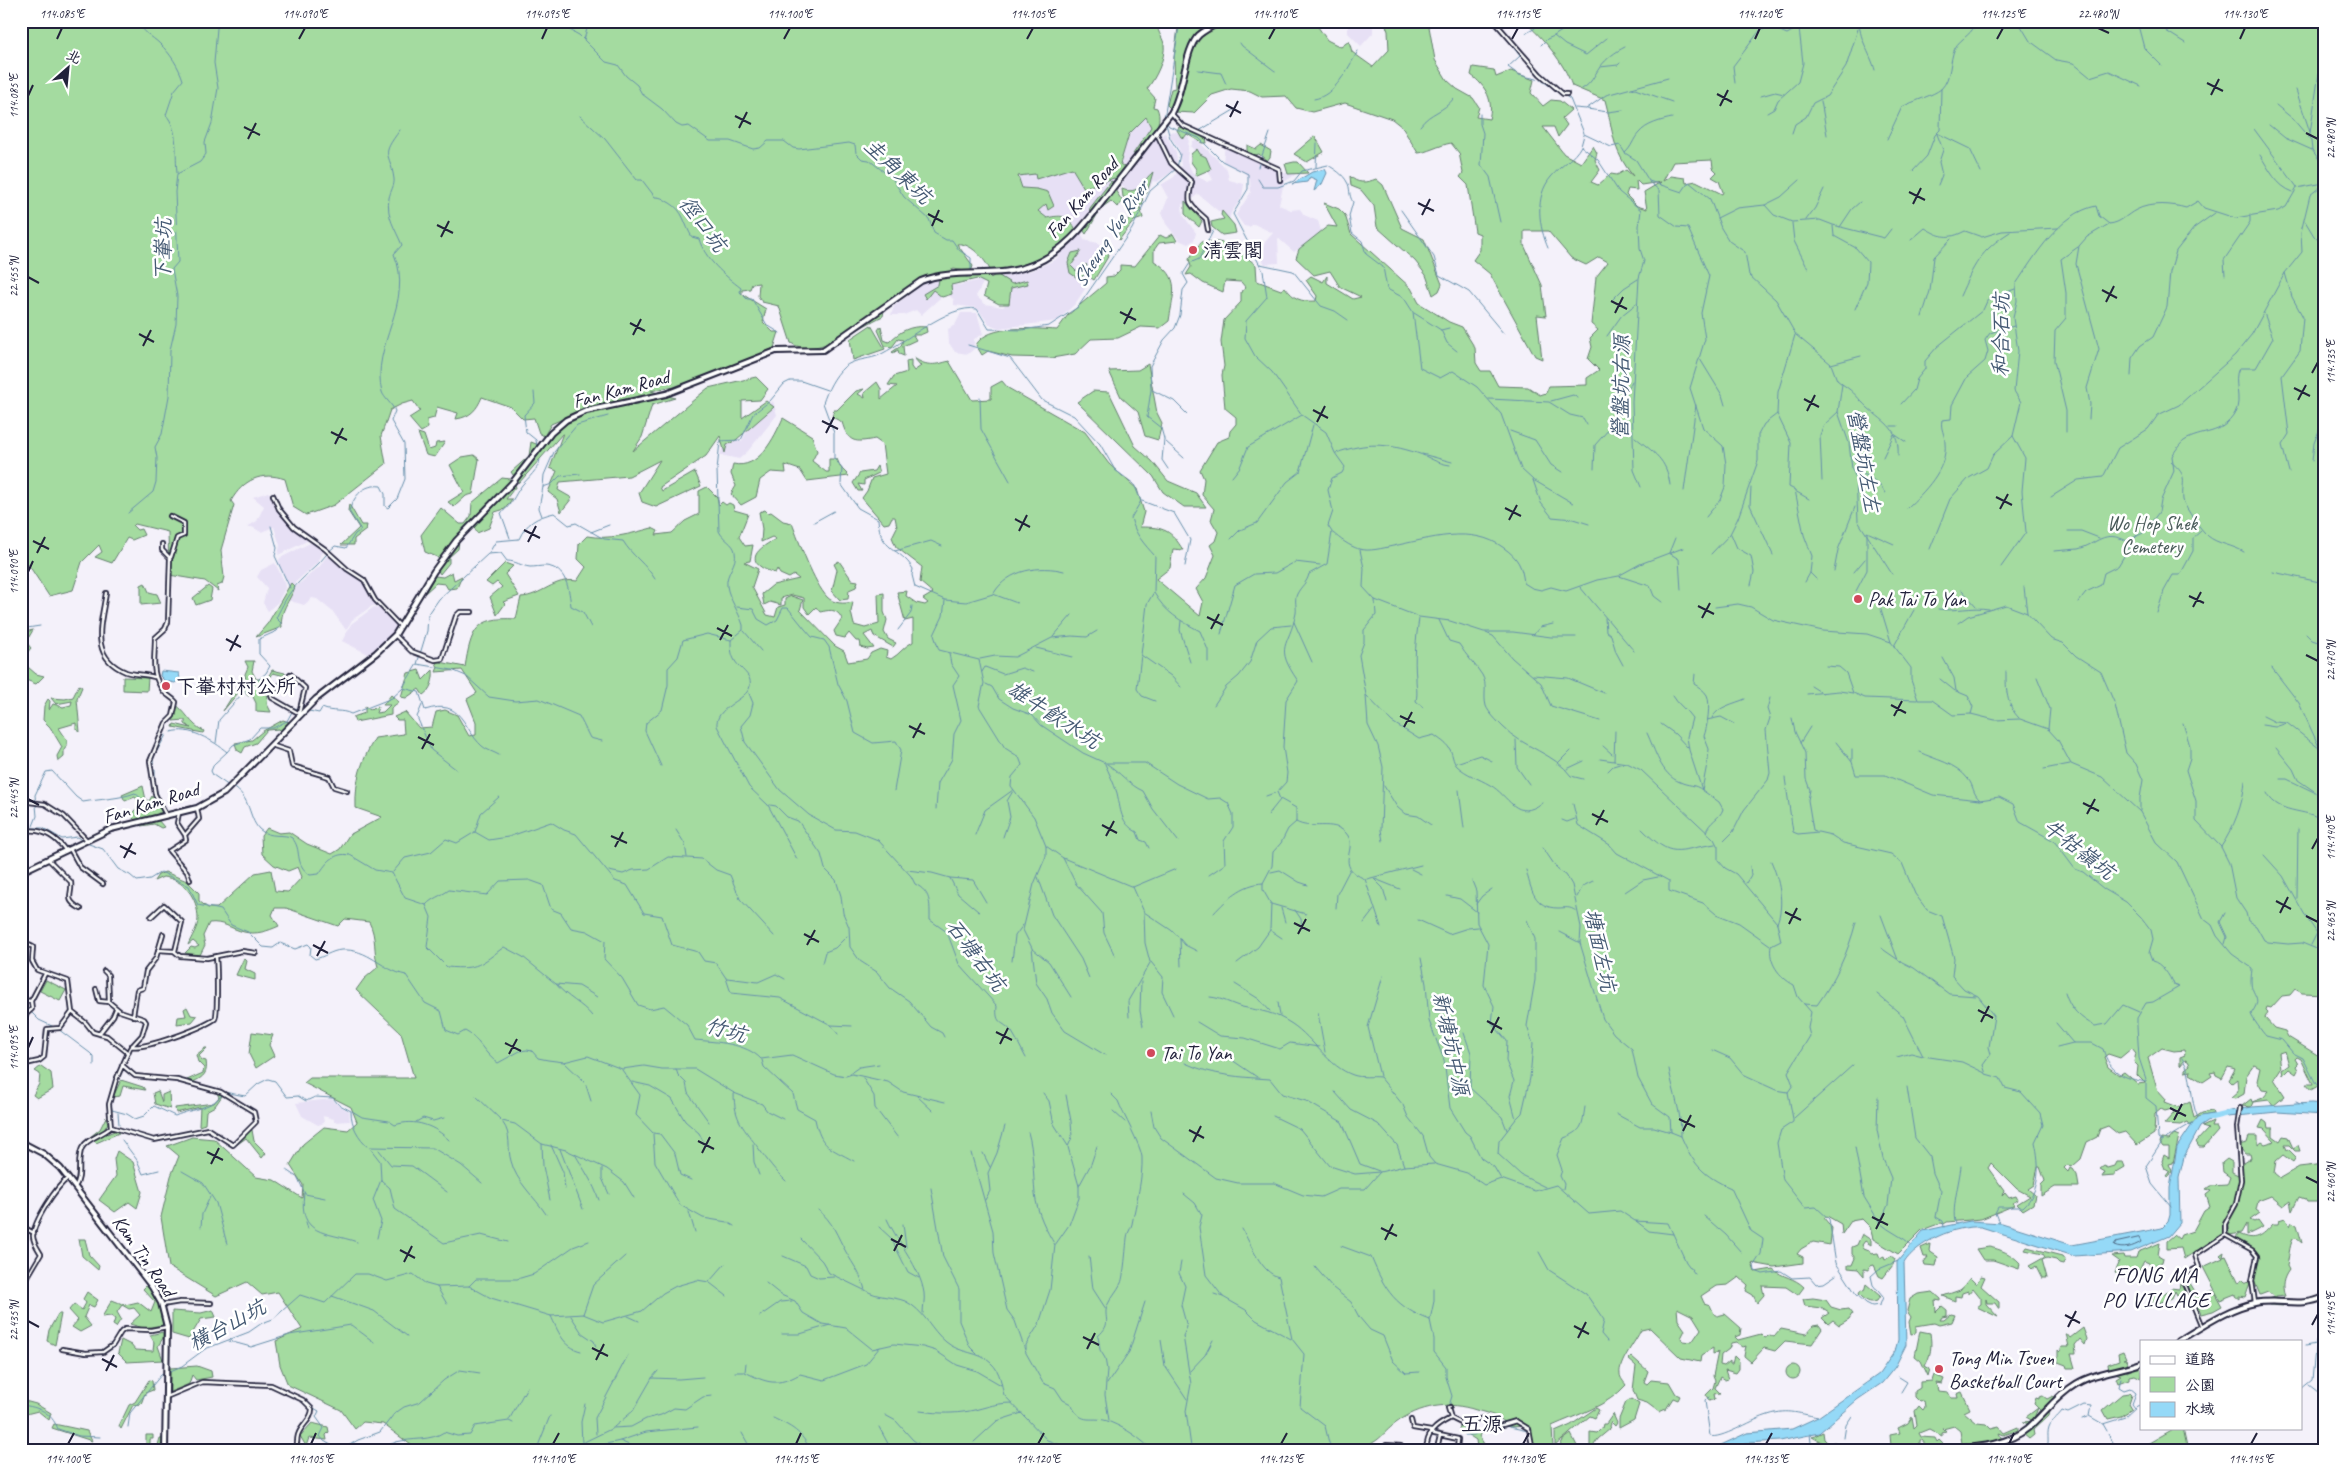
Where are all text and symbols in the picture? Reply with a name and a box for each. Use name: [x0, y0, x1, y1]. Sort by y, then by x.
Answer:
text: 114.085°E: [40, 6, 86, 22]
text: 114.090°E: [283, 6, 329, 22]
text: 114.095°E: [525, 6, 571, 22]
text: 114.100°E: [768, 6, 814, 22]
text: 114.105°E: [1011, 6, 1057, 22]
text: 114.110°E: [1253, 6, 1299, 22]
text: 114.115°E: [1496, 6, 1542, 22]
text: 114.120°E: [1738, 6, 1784, 22]
text: 114.125°E: [1981, 6, 2027, 22]
text: 22.480°N: [2078, 6, 2120, 22]
text: 114.130°E: [2223, 6, 2269, 22]
north arrow: [42, 42, 92, 92]
text: 北: [64, 46, 84, 68]
text: 114.085°E: [6, 72, 22, 118]
text: 22.480°N: [2323, 117, 2339, 159]
water label: 圭角東坑: [859, 132, 939, 211]
street label: Fan Kam Road: [1040, 150, 1126, 244]
water label: Sheung Yue River: [1066, 173, 1156, 292]
water label: 徑口坑: [674, 191, 734, 259]
water label: 下輋坑: [149, 216, 177, 282]
place label: 清雲閣: [1203, 238, 1263, 263]
marker: 清雲閣: [1187, 244, 1199, 256]
text: 22.455°N: [6, 255, 22, 297]
water label: 和合石坑: [1987, 291, 2015, 377]
water label: 營盤坑右源: [1607, 332, 1635, 440]
text: 114.135°E: [2323, 338, 2339, 384]
street label: Fan Kam Road: [570, 363, 675, 414]
water label: 營盤坑左左: [1842, 407, 1886, 516]
park label: Wo Hop Shek Cemetery: [2107, 511, 2198, 559]
text: 114.090°E: [6, 548, 22, 594]
place label: Pak Tai To Yan: [1868, 587, 1967, 612]
marker: Pak Tai To Yan: [1852, 593, 1864, 605]
text: 22.470°N: [2323, 639, 2339, 681]
place label: 下輋村村公所: [176, 674, 296, 699]
water label: 雄牛飲水坑: [1003, 676, 1107, 756]
marker: 下輋村村公所: [160, 680, 172, 692]
street label: Fan Kam Road: [100, 776, 205, 829]
text: 22.445°N: [6, 777, 22, 819]
water label: 牛牯嶺坑: [2038, 813, 2122, 886]
text: 114.140°E: [2323, 814, 2339, 860]
text: 22.465°N: [2323, 900, 2339, 942]
water label: 塘面左坑: [1579, 906, 1622, 996]
water label: 石塘右坑: [940, 914, 1013, 998]
water label: 新塘坑中源: [1427, 990, 1475, 1100]
water label: 竹坑: [702, 1012, 752, 1049]
text: 114.095°E: [6, 1024, 22, 1070]
place label: Tai To Yan: [1161, 1041, 1233, 1066]
marker: Tai To Yan: [1145, 1047, 1157, 1059]
text: 22.460°N: [2323, 1161, 2339, 1203]
street label: Kam Tin Road: [107, 1210, 183, 1304]
district label: FONG MA PO VILLAGE: [2102, 1261, 2212, 1314]
text: 114.145°E: [2323, 1290, 2339, 1336]
water label: 橫台山坑: [184, 1293, 272, 1356]
text: 22.435°N: [6, 1299, 22, 1341]
legend: [2140, 1340, 2302, 1430]
place label: Tong Min Tsuen Basketball Court: [1949, 1346, 2064, 1394]
text: 道路: [2185, 1350, 2215, 1369]
marker: Tong Min Tsuen Basketball Court: [1933, 1363, 1945, 1375]
text: 公園: [2185, 1376, 2215, 1395]
text: 水域: [2185, 1400, 2215, 1419]
district label: 五源: [1461, 1411, 1503, 1437]
text: 114.100°E: [46, 1451, 92, 1467]
text: 114.105°E: [289, 1451, 335, 1467]
text: 114.110°E: [531, 1451, 577, 1467]
text: 114.115°E: [774, 1451, 820, 1467]
text: 114.120°E: [1016, 1451, 1062, 1467]
text: 114.125°E: [1259, 1451, 1305, 1467]
text: 114.130°E: [1501, 1451, 1547, 1467]
text: 114.135°E: [1744, 1451, 1790, 1467]
text: 114.140°E: [1987, 1451, 2033, 1467]
text: 114.145°E: [2229, 1451, 2275, 1467]

